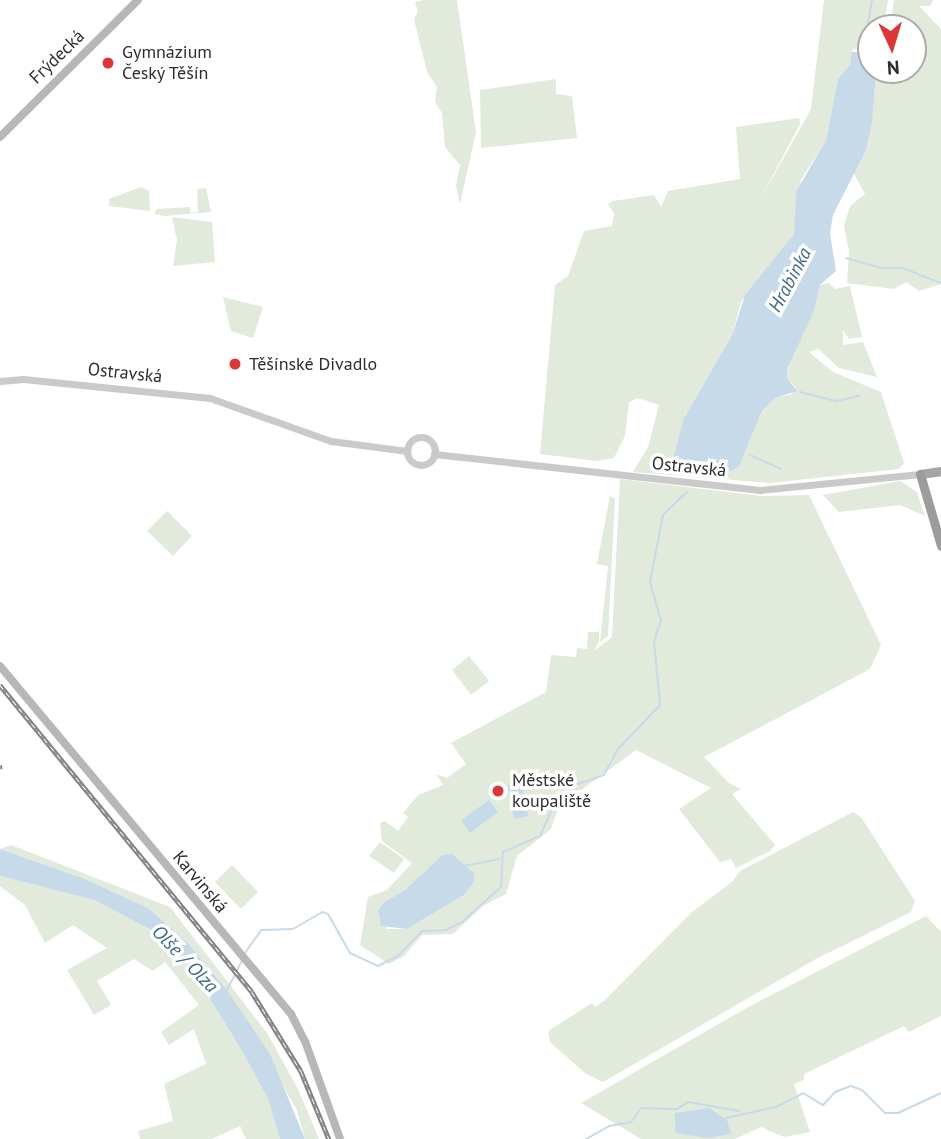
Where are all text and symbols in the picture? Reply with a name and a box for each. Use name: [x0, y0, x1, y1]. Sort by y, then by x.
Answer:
north arrow: [857, 14, 927, 84]
street label: Frýdecká: [25, 26, 89, 88]
place label: Gymnázium Český Těšín: [122, 42, 212, 84]
marker: Gymnázium Český Těšín: [100, 55, 116, 71]
text: N: [886, 56, 900, 80]
water label: Hrabinka: [764, 244, 816, 316]
place label: Těšínské Divadlo: [249, 353, 377, 375]
marker: Těšínské Divadlo: [227, 356, 243, 372]
street label: Ostravská: [87, 358, 163, 388]
street label: Ostravská: [651, 452, 727, 482]
place label: Městské koupaliště: [512, 770, 591, 812]
marker: Městské koupaliště: [490, 783, 506, 799]
street label: Karvinská: [168, 847, 232, 917]
water label: Olše / Olza: [147, 921, 223, 997]

